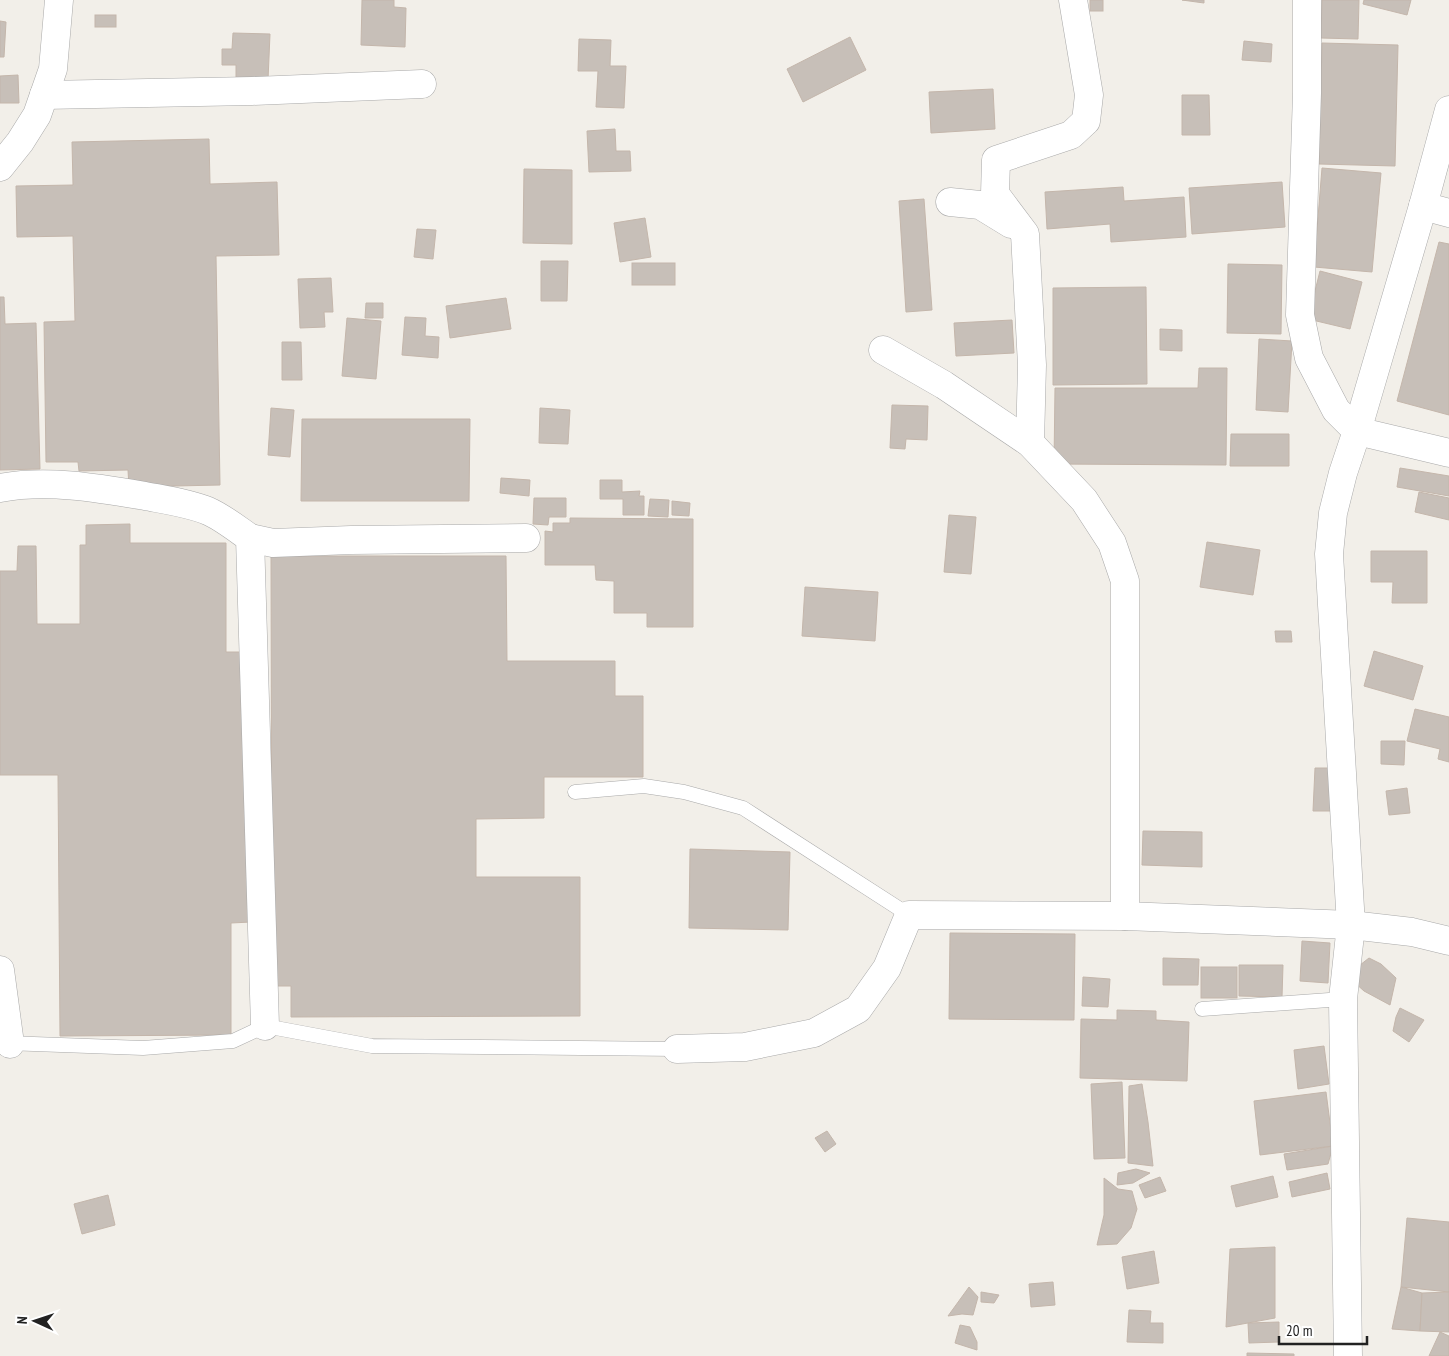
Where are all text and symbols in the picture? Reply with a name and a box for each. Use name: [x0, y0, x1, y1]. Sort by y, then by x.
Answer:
north arrow: [10, 1296, 60, 1346]
scale bar: [1279, 1314, 1366, 1346]
text: N: [13, 1316, 31, 1325]
text: 20 m: [1286, 1321, 1312, 1340]

